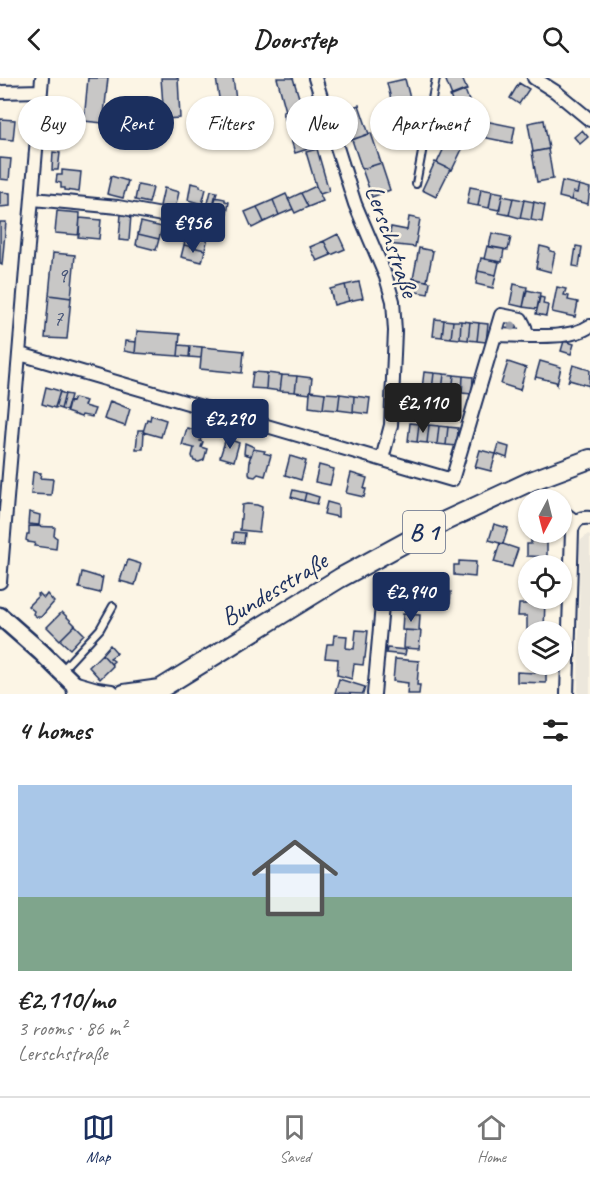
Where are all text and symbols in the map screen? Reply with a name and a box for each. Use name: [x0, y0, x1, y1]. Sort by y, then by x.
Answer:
text: Doorstep: [254, 22, 337, 56]
icon: back: [18, 23, 51, 56]
icon: search: [539, 23, 572, 56]
chip: Buy: [18, 96, 86, 150]
chip: Rent: [98, 96, 174, 150]
chip: Filters: [186, 96, 274, 150]
chip: New: [286, 96, 358, 150]
chip: Apartment: [370, 96, 490, 150]
street label: Lerschstraße: [357, 181, 427, 304]
pin: €956: [157, 203, 229, 254]
text: €956: [175, 210, 211, 235]
house number: 9: [57, 261, 69, 289]
house number: 7: [53, 304, 64, 332]
pin: €2,110: [374, 383, 472, 434]
text: €2,110: [399, 390, 447, 415]
pin: €2,290: [181, 399, 279, 450]
text: €2,290: [206, 406, 254, 431]
north arrow: [518, 489, 572, 543]
map controls: [518, 489, 572, 675]
road number: B 1: [403, 511, 445, 553]
street label: Bundesstraße: [215, 543, 336, 634]
button: locate: [518, 555, 572, 609]
pin: €2,940: [362, 572, 460, 623]
text: €2,940: [387, 579, 435, 604]
button: layers: [518, 621, 572, 675]
text: 4 homes: [18, 714, 91, 747]
icon: filters: [539, 714, 572, 747]
icon: home: [241, 824, 349, 932]
text: €2,110/mo: [18, 983, 115, 1016]
text: 3 rooms · 86 m²: [18, 1016, 126, 1041]
text: Lerschstraße: [18, 1041, 108, 1066]
tab: Map: [82, 1111, 115, 1167]
tab: Saved: [278, 1111, 311, 1167]
tab: Home: [475, 1111, 508, 1167]

